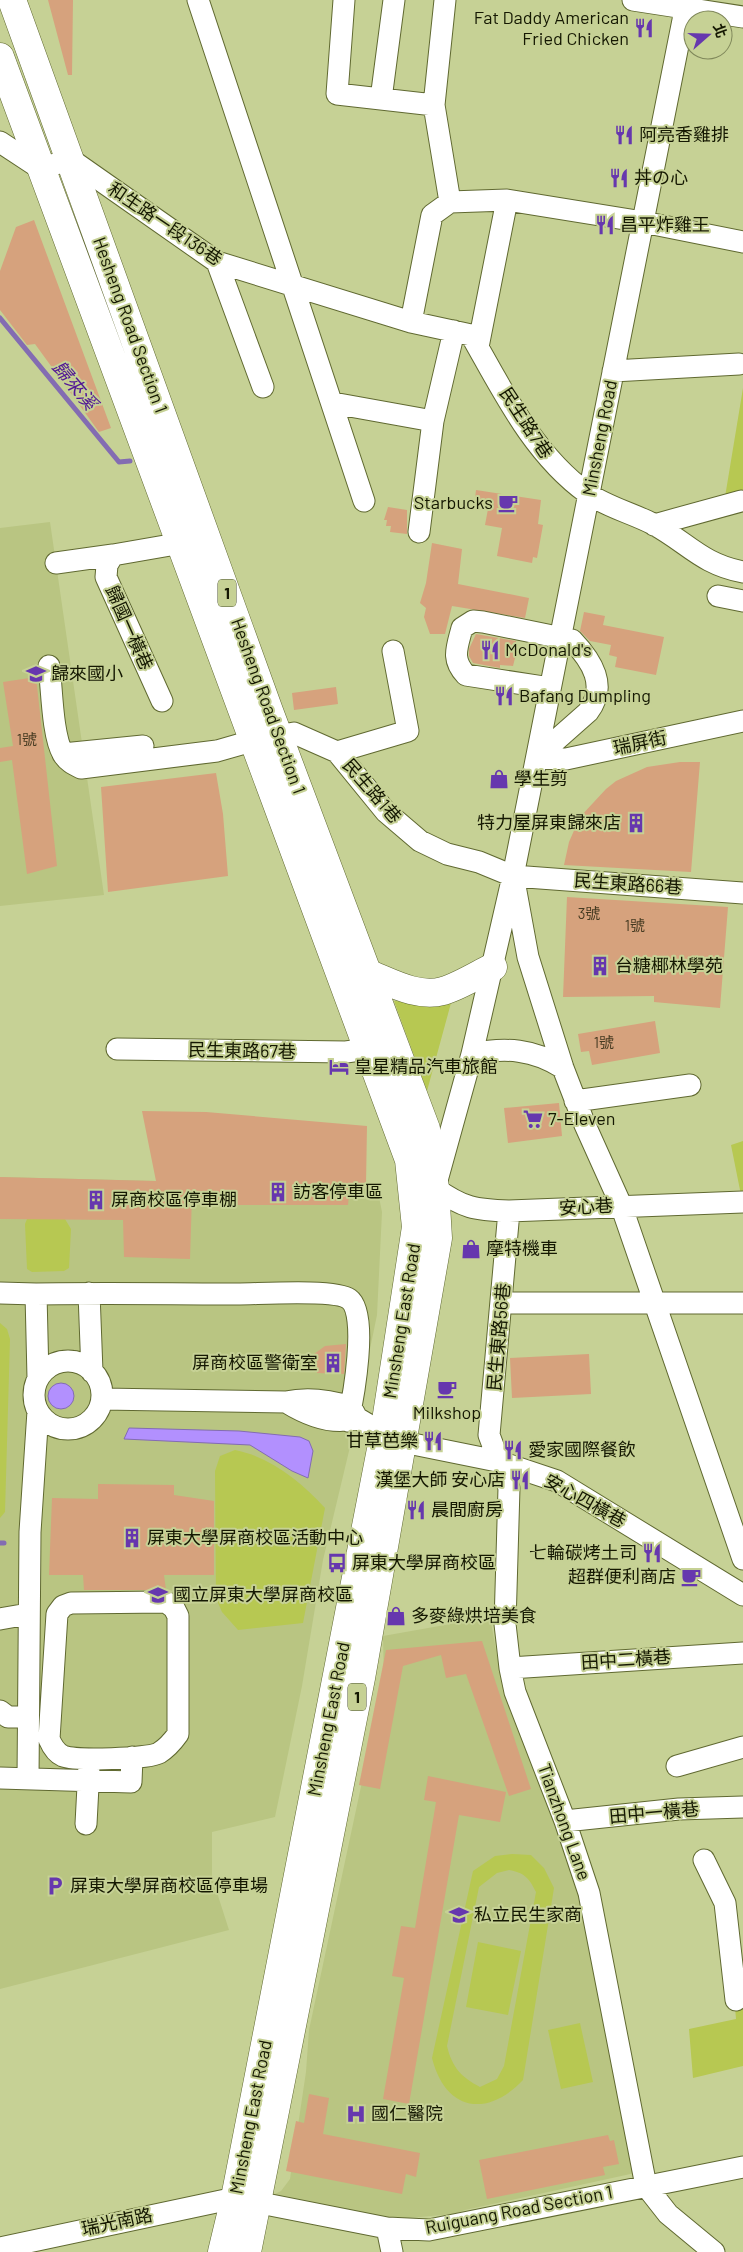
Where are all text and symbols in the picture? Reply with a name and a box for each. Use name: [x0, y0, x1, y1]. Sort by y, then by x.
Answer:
place label: Fat Daddy American Fried Chicken: [474, 6, 629, 49]
north arrow: [683, 10, 733, 60]
restaurant icon: Fat Daddy American Fried Chicken: [633, 17, 655, 39]
text: 北: [710, 21, 731, 40]
place label: 阿亮香雞排: [639, 123, 729, 145]
restaurant icon: 阿亮香雞排: [613, 124, 635, 146]
place label: 丼の心: [634, 166, 688, 188]
restaurant icon: 丼の心: [608, 167, 630, 189]
street label: 和生路一段136巷: [104, 177, 227, 269]
place label: 昌平炸雞王: [620, 213, 710, 235]
restaurant icon: 昌平炸雞王: [594, 214, 616, 236]
street label: Hesheng Road Section 1: [89, 234, 173, 416]
water label: 歸來溪: [48, 355, 104, 416]
street label: Minsheng Road: [577, 378, 621, 498]
street label: 民生路7巷: [496, 383, 558, 462]
place label: Starbucks: [414, 491, 493, 513]
cafe icon: Starbucks: [497, 492, 519, 514]
road number: 1: [218, 580, 236, 606]
street label: 歸國一橫巷: [102, 582, 158, 673]
street label: Hesheng Road Section 1: [227, 615, 311, 797]
place label: McDonald's: [505, 638, 592, 660]
restaurant icon: McDonald's: [479, 639, 501, 661]
place label: 歸來國小: [51, 662, 123, 684]
school or university icon: 歸來國小: [25, 663, 47, 685]
place label: Bafang Dumpling: [519, 684, 651, 706]
restaurant icon: Bafang Dumpling: [493, 685, 515, 707]
street label: 瑞屏街: [611, 726, 668, 758]
house number: 1號: [17, 730, 37, 748]
street label: 民生路1巷: [339, 754, 407, 827]
place label: 學生剪: [514, 767, 568, 789]
shop icon: 學生剪: [488, 768, 510, 790]
place label: 特力屋屏東歸來店: [477, 811, 621, 833]
building icon: 特力屋屏東歸來店: [625, 812, 647, 834]
street label: 民生東路66巷: [573, 868, 683, 898]
house number: 3號: [578, 904, 600, 922]
house number: 1號: [625, 916, 645, 934]
place label: 台糖椰林學苑: [615, 954, 723, 976]
building icon: 台糖椰林學苑: [589, 955, 611, 977]
house number: 1號: [594, 1033, 614, 1051]
street label: 民生東路67巷: [188, 1038, 296, 1062]
place label: 皇星精品汽車旅館: [354, 1055, 498, 1077]
hotel icon: 皇星精品汽車旅館: [328, 1056, 350, 1078]
place label: 7-Eleven: [548, 1107, 616, 1129]
supermarket icon: 7-Eleven: [522, 1108, 544, 1130]
place label: 訪客停車區: [293, 1180, 383, 1202]
building icon: 訪客停車區: [267, 1181, 289, 1203]
place label: 屏商校區停車棚: [111, 1188, 237, 1210]
building icon: 屏商校區停車棚: [85, 1189, 107, 1211]
street label: 安心巷: [558, 1194, 613, 1218]
place label: 摩特機車: [486, 1237, 558, 1259]
shop icon: 摩特機車: [460, 1238, 482, 1260]
street label: Minsheng East Road: [378, 1242, 424, 1400]
street label: 民生東路56巷: [482, 1282, 514, 1392]
place label: 屏商校區警衛室: [192, 1351, 318, 1373]
building icon: 屏商校區警衛室: [322, 1352, 344, 1374]
cafe icon: Milkshop: [436, 1378, 458, 1400]
place label: Milkshop: [413, 1401, 481, 1423]
place label: 甘草芭樂: [346, 1429, 418, 1451]
restaurant icon: 甘草芭樂: [422, 1430, 444, 1452]
place label: 愛家國際餐飲: [528, 1438, 636, 1460]
restaurant icon: 愛家國際餐飲: [502, 1439, 524, 1461]
place label: 漢堡大師 安心店: [375, 1468, 505, 1490]
restaurant icon: 漢堡大師 安心店: [509, 1469, 531, 1491]
street label: 安心四橫巷: [541, 1469, 630, 1532]
place label: 晨間廚房: [431, 1498, 503, 1520]
restaurant icon: 晨間廚房: [405, 1499, 427, 1521]
place label: 屏東大學屏商校區活動中心: [147, 1526, 363, 1548]
building icon: 屏東大學屏商校區活動中心: [121, 1527, 143, 1549]
place label: 七輪碳烤土司: [529, 1541, 637, 1563]
restaurant icon: 七輪碳烤土司: [641, 1542, 663, 1564]
place label: 屏東大學屏商校區: [352, 1551, 496, 1573]
bus stop icon: 屏東大學屏商校區: [326, 1552, 348, 1574]
place label: 超群便利商店: [568, 1565, 676, 1587]
cafe icon: 超群便利商店: [680, 1566, 702, 1588]
place label: 國立屏東大學屏商校區: [173, 1583, 353, 1605]
school or university icon: 國立屏東大學屏商校區: [147, 1584, 169, 1606]
place label: 多麥綠烘培美食: [411, 1604, 537, 1626]
shop icon: 多麥綠烘培美食: [385, 1605, 407, 1627]
street label: Minsheng East Road: [302, 1640, 354, 1798]
street label: 田中二橫巷: [580, 1645, 672, 1673]
road number: 1: [348, 1684, 366, 1710]
street label: Tianzhong Lane: [534, 1760, 596, 1883]
street label: 田中一橫巷: [608, 1797, 700, 1827]
place label: 屏東大學屏商校區停車場: [70, 1874, 268, 1896]
parking icon: 屏東大學屏商校區停車場: [44, 1875, 66, 1897]
place label: 私立民生家商: [474, 1903, 582, 1925]
school or university icon: 私立民生家商: [448, 1904, 470, 1926]
street label: Minsheng East Road: [224, 2038, 276, 2196]
place label: 國仁醫院: [371, 2102, 443, 2124]
hospital icon: 國仁醫院: [345, 2103, 367, 2125]
street label: Ruiguang Road Section 1: [423, 2180, 614, 2238]
street label: 瑞光南路: [79, 2203, 154, 2239]

